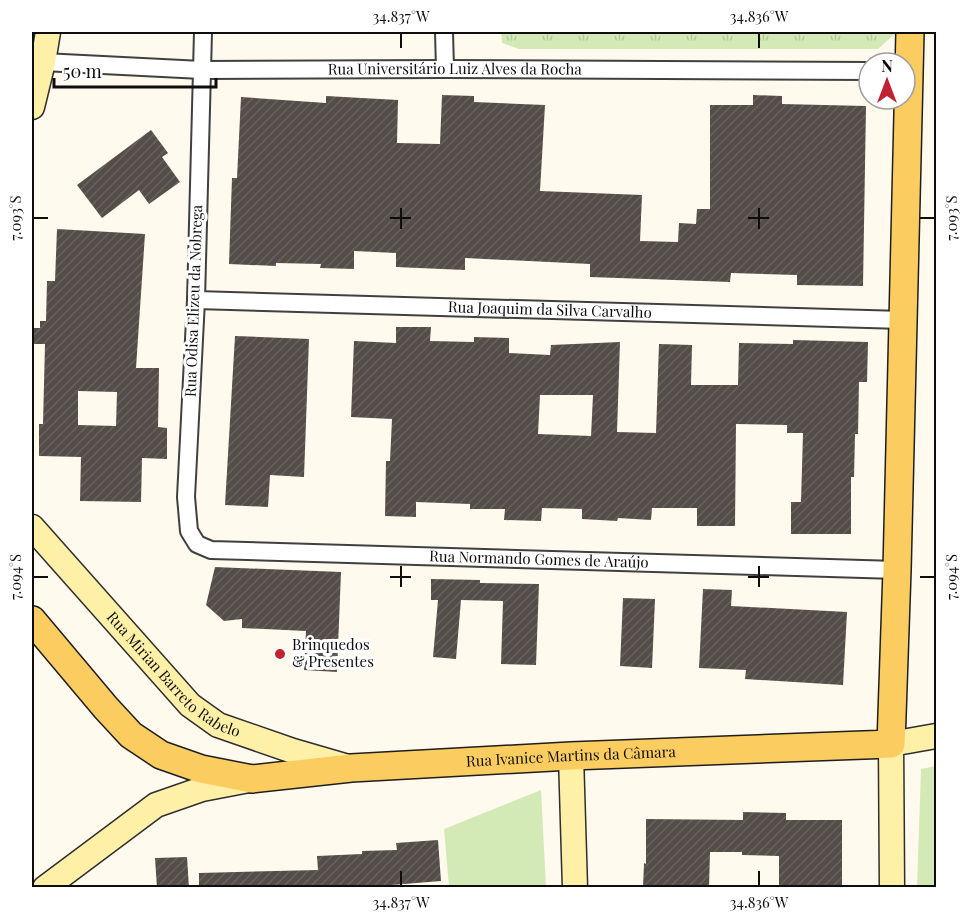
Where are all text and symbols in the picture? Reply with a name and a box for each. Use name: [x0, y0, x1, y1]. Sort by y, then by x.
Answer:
text: 34.837°W: [372, 6, 430, 26]
text: 34.836°W: [730, 6, 789, 26]
scale bar: [54, 51, 216, 89]
north arrow: [857, 51, 917, 111]
text: N: [881, 55, 893, 76]
street label: Rua Universitário Luiz Alves da Rocha: [328, 58, 582, 79]
text: 50 m: [63, 59, 102, 83]
text: 7.093°S: [5, 195, 25, 241]
text: 7.093°S: [941, 195, 961, 241]
street label: Rua Odisa Elizeu da Nobrega: [180, 204, 206, 397]
street label: Rua Joaquim da Silva Carvalho: [448, 296, 652, 322]
street label: Rua Normando Gomes de Araújo: [429, 545, 649, 572]
text: 7.094°S: [5, 554, 25, 600]
text: 7.094°S: [941, 554, 961, 600]
street label: Rua Mirian Barreto Rabelo: [103, 607, 243, 741]
place label: Brinquedos & Presentes: [292, 634, 374, 671]
marker: Brinquedos & Presentes: [273, 647, 287, 661]
street label: Rua Ivanice Martins da Câmara: [465, 741, 677, 771]
text: 34.837°W: [372, 892, 430, 912]
text: 34.836°W: [730, 892, 789, 912]

